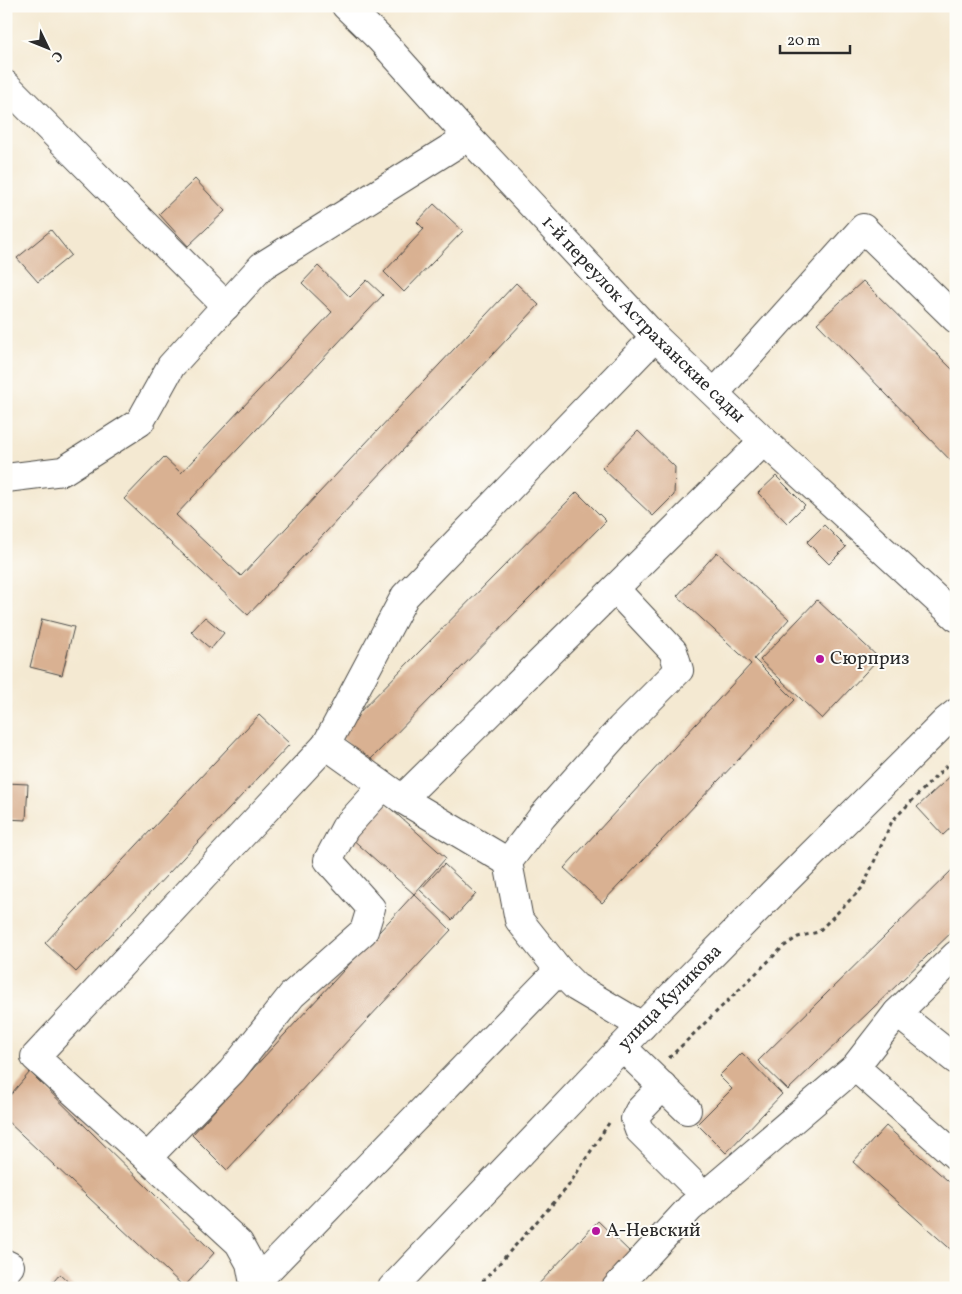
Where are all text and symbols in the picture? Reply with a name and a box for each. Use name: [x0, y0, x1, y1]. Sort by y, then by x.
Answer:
north arrow: [22, 22, 72, 72]
scale bar: [780, 22, 850, 54]
text: 20 m: [787, 31, 820, 52]
text: С: [46, 46, 66, 66]
street label: 1-й переулок Астраханские сады: [535, 210, 751, 429]
place label: Сюрприз: [830, 646, 909, 672]
marker: Сюрприз: [814, 653, 826, 665]
street label: улица Куликова: [612, 939, 728, 1056]
place label: А-Невский: [606, 1218, 701, 1244]
marker: А-Невский: [590, 1225, 602, 1237]

